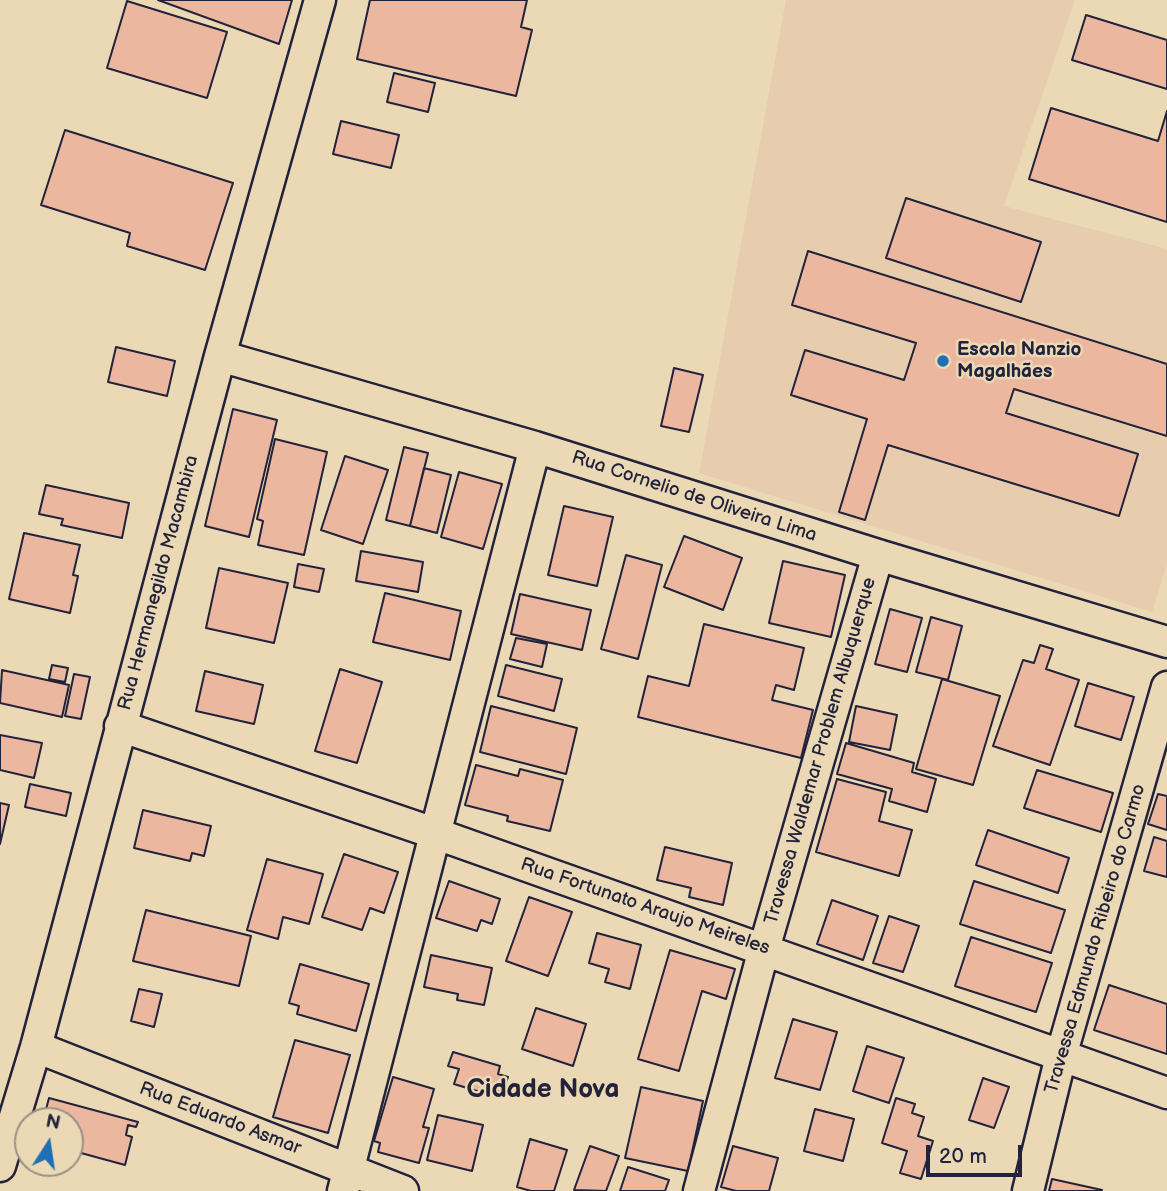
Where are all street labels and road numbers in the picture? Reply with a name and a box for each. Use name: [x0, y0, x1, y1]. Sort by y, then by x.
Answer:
street label: Rua Cornelio de Oliveira Lima: [569, 447, 819, 547]
street label: Rua Hermanegildo Macambira: [114, 453, 204, 713]
street label: Travessa Waldemar Problem Albuquerque: [760, 575, 882, 927]
street label: Travessa Edmundo Ribeiro do Carmo: [1041, 782, 1151, 1096]
street label: Rua Fortunato Araujo Meireles: [517, 854, 773, 960]
street label: Rua Eduardo Asmar: [136, 1078, 304, 1160]

